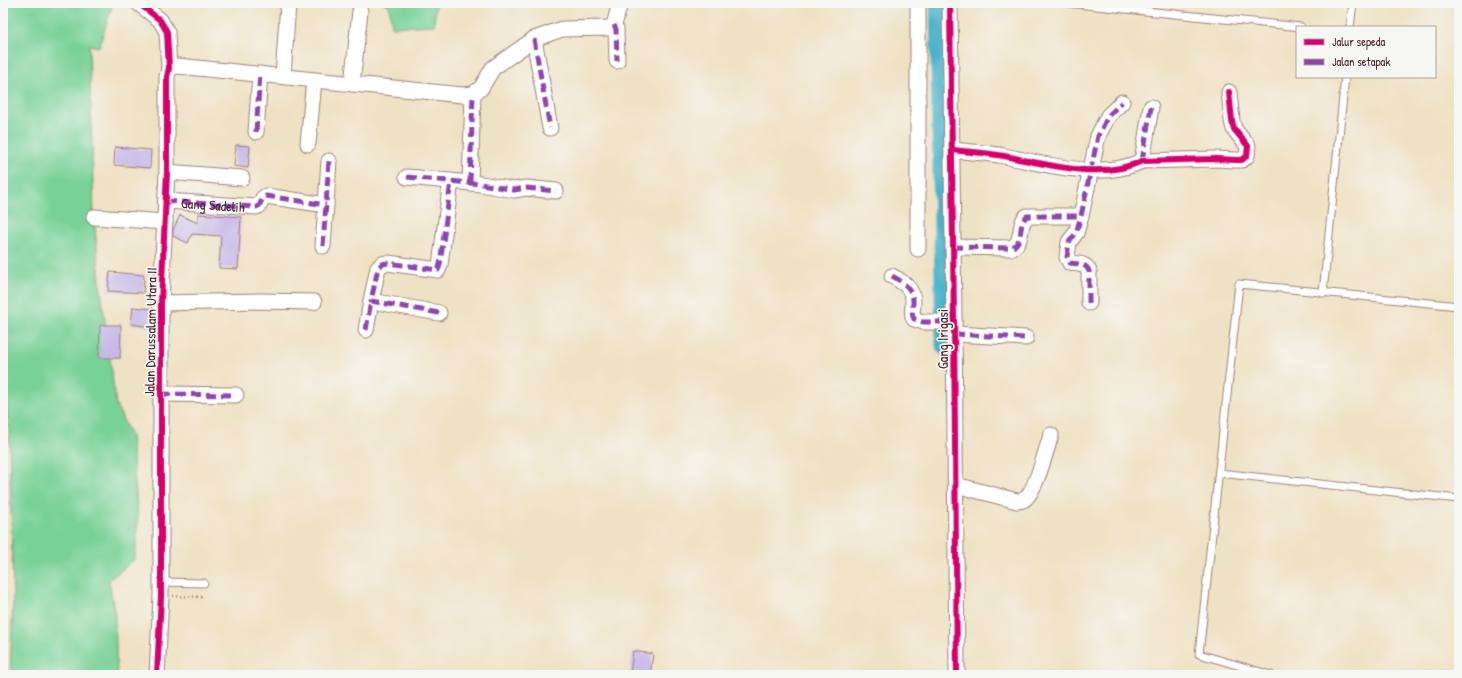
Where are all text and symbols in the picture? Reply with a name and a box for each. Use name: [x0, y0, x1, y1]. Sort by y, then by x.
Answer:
legend: [1296, 26, 1436, 78]
text: Jalur sepeda: [1332, 33, 1386, 50]
text: Jalan setapak: [1332, 53, 1390, 70]
street label: Gang Sadelih: [180, 193, 245, 216]
street label: Jalan Darussalam Utara II: [139, 267, 161, 397]
street label: Gang Irigasi: [933, 309, 953, 369]

